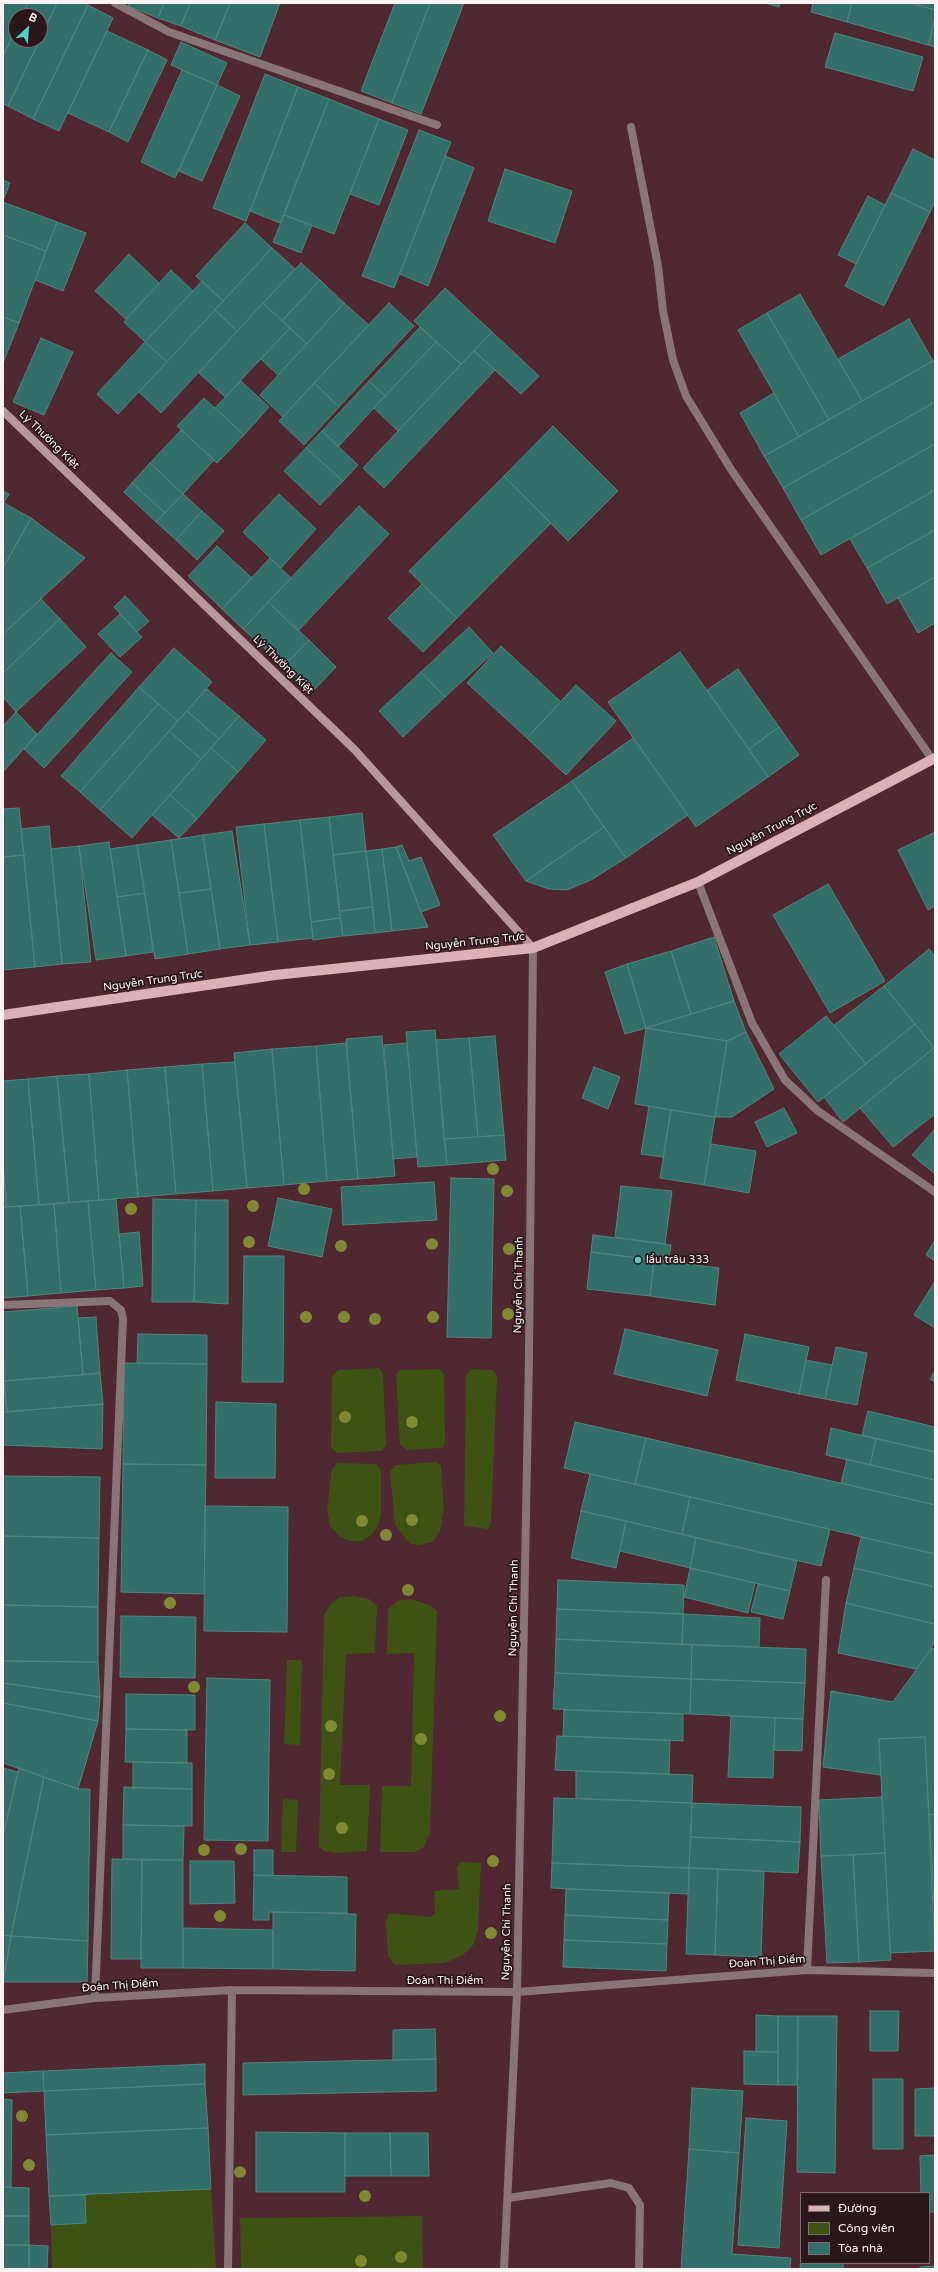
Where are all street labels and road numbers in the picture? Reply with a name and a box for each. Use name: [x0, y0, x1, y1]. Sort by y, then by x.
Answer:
street label: Lý Thường Kiệt: [16, 408, 82, 472]
street label: Lý Thường Kiệt: [250, 633, 316, 697]
street label: Nguyễn Trung Trực: [725, 800, 819, 858]
street label: Nguyễn Trung Trực: [424, 930, 526, 954]
street label: Nguyễn Trung Trực: [102, 967, 204, 995]
street label: Nguyễn Chí Thanh: [512, 1236, 526, 1334]
street label: Nguyễn Chí Thanh: [507, 1559, 521, 1657]
street label: Nguyễn Chí Thanh: [500, 1883, 514, 1981]
street label: Đoàn Thị Điểm: [728, 1953, 806, 1971]
street label: Đoàn Thị Điểm: [407, 1974, 483, 1988]
street label: Đoàn Thị Điểm: [81, 1977, 159, 1995]

